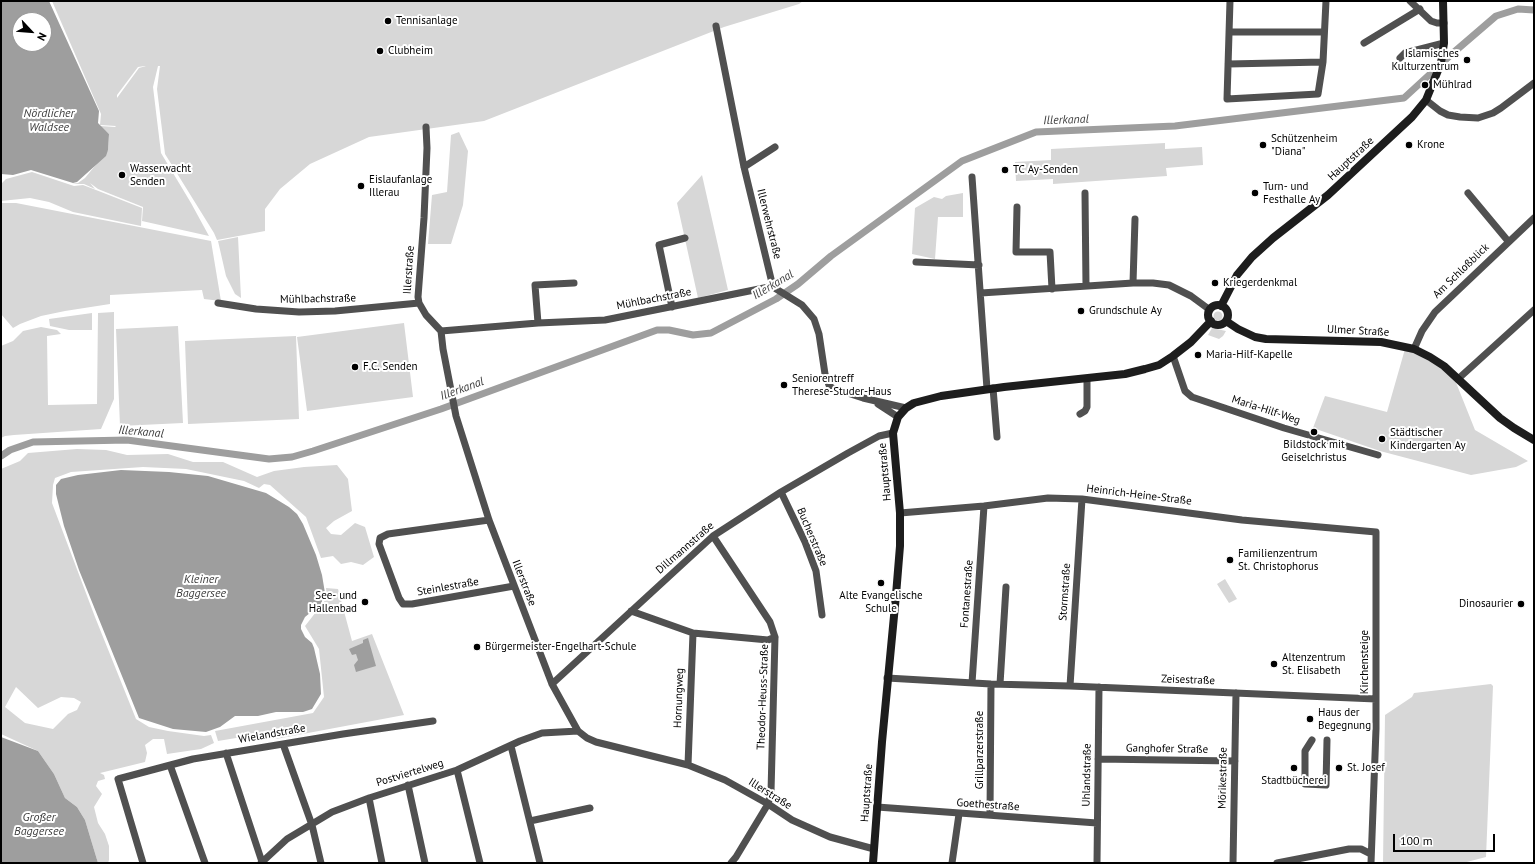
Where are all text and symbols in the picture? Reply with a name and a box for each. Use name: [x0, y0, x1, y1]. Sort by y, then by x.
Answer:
north arrow: [12, 12, 52, 52]
place label: Tennisanlage: [396, 14, 458, 28]
marker: Tennisanlage: [383, 16, 393, 26]
text: N: [34, 30, 50, 43]
place label: Clubheim: [388, 44, 433, 58]
marker: Clubheim: [375, 46, 385, 56]
place label: Islamisches Kulturzentrum: [1391, 47, 1459, 73]
marker: Islamisches Kulturzentrum: [1462, 55, 1472, 65]
place label: Mühlrad: [1433, 78, 1472, 92]
marker: Mühlrad: [1420, 80, 1430, 90]
water label: Nördlicher Waldsee: [24, 107, 74, 135]
water label: Illerkanal: [1043, 112, 1089, 128]
place label: Schützenheim "Diana": [1271, 132, 1337, 158]
street label: Hauptstraße: [1325, 134, 1377, 184]
place label: Krone: [1417, 138, 1445, 152]
marker: Schützenheim "Diana": [1258, 140, 1268, 150]
marker: Krone: [1404, 140, 1414, 150]
place label: Wasserwacht Senden: [130, 162, 191, 188]
place label: TC Ay-Senden: [1013, 163, 1078, 177]
marker: TC Ay-Senden: [1000, 165, 1010, 175]
marker: Wasserwacht Senden: [117, 170, 127, 180]
place label: Eislaufanlage Illerau: [369, 173, 432, 199]
place label: Turn- und Festhalle Ay: [1263, 180, 1320, 206]
marker: Eislaufanlage Illerau: [356, 181, 366, 191]
street label: Illerwehrstraße: [754, 188, 784, 260]
marker: Turn- und Festhalle Ay: [1250, 188, 1260, 198]
street label: Am Schloßblick: [1430, 241, 1492, 301]
street label: Illerstraße: [401, 245, 417, 295]
water label: Illerkanal: [750, 267, 796, 303]
place label: Kriegerdenkmal: [1223, 276, 1297, 290]
marker: Kriegerdenkmal: [1210, 278, 1220, 288]
street label: Mühlbachstraße: [615, 285, 693, 313]
street label: Mühlbachstraße: [280, 292, 356, 306]
place label: Grundschule Ay: [1089, 304, 1162, 318]
marker: Grundschule Ay: [1076, 306, 1086, 316]
street label: Ulmer Straße: [1326, 323, 1390, 339]
place label: Maria-Hilf-Kapelle: [1206, 348, 1293, 362]
marker: Maria-Hilf-Kapelle: [1193, 350, 1203, 360]
place label: F.C. Senden: [363, 360, 418, 374]
marker: F.C. Senden: [350, 362, 360, 372]
place label: Seniorentreff Therese-Studer-Haus: [792, 372, 891, 398]
water label: Illerkanal: [438, 374, 486, 404]
marker: Seniorentreff Therese-Studer-Haus: [779, 380, 789, 390]
street label: Maria-Hilf-Weg: [1230, 393, 1302, 427]
water label: Illerkanal: [118, 423, 164, 441]
place label: Städtischer Kindergarten Ay: [1390, 426, 1466, 452]
marker: Bildstock mit Geiselchristus: [1309, 427, 1319, 437]
marker: Städtischer Kindergarten Ay: [1377, 434, 1387, 444]
place label: Bildstock mit Geiselchristus: [1281, 438, 1347, 464]
street label: Hauptstraße: [876, 442, 894, 502]
street label: Heinrich-Heine-Straße: [1086, 482, 1192, 508]
street label: Bucherstraße: [794, 506, 830, 568]
street label: Dillmannstraße: [653, 519, 717, 577]
place label: Familienzentrum St. Christophorus: [1238, 547, 1318, 573]
marker: Familienzentrum St. Christophorus: [1225, 555, 1235, 565]
street label: Illerstraße: [509, 558, 539, 608]
street label: Fontanestraße: [958, 560, 976, 628]
street label: Stormstraße: [1056, 563, 1074, 621]
water label: Kleiner Baggersee: [176, 573, 226, 601]
street label: Steinlestraße: [416, 575, 480, 599]
marker: Alte Evangelische Schule: [876, 578, 886, 588]
place label: See- und Hallenbad: [309, 589, 357, 615]
place label: Alte Evangelische Schule: [839, 589, 923, 615]
marker: See- und Hallenbad: [360, 597, 370, 607]
place label: Dinosaurier: [1459, 597, 1513, 611]
marker: Dinosaurier: [1516, 599, 1526, 609]
street label: Kirchensteige: [1358, 630, 1372, 694]
place label: Bürgermeister-Engelhart-Schule: [485, 640, 636, 654]
marker: Bürgermeister-Engelhart-Schule: [472, 642, 482, 652]
street label: Theodor-Heuss-Straße: [755, 644, 771, 750]
place label: Altenzentrum St. Elisabeth: [1282, 651, 1346, 677]
marker: Altenzentrum St. Elisabeth: [1269, 659, 1279, 669]
street label: Hornungweg: [671, 668, 687, 728]
street label: Zeisestraße: [1161, 672, 1215, 688]
place label: Haus der Begegnung: [1318, 706, 1371, 732]
street label: Grillparzerstraße: [973, 711, 987, 789]
marker: Haus der Begegnung: [1305, 714, 1315, 724]
street label: Wielandstraße: [237, 722, 307, 746]
street label: Ganghofer Straße: [1126, 742, 1208, 756]
street label: Uhlandstraße: [1080, 743, 1094, 807]
street label: Mörikestraße: [1216, 747, 1230, 809]
street label: Postviertelweg: [375, 757, 445, 789]
place label: St. Josef: [1347, 761, 1385, 775]
marker: Stadtbücherei: [1289, 763, 1299, 773]
marker: St. Josef: [1334, 763, 1344, 773]
street label: Hauptstraße: [858, 764, 876, 822]
place label: Stadtbücherei: [1261, 774, 1327, 788]
street label: Illerstraße: [746, 776, 794, 812]
street label: Goethestraße: [956, 796, 1020, 814]
water label: Großer Baggersee: [14, 811, 64, 839]
scale bar: [1395, 826, 1497, 852]
text: 100 m: [1400, 833, 1433, 848]

